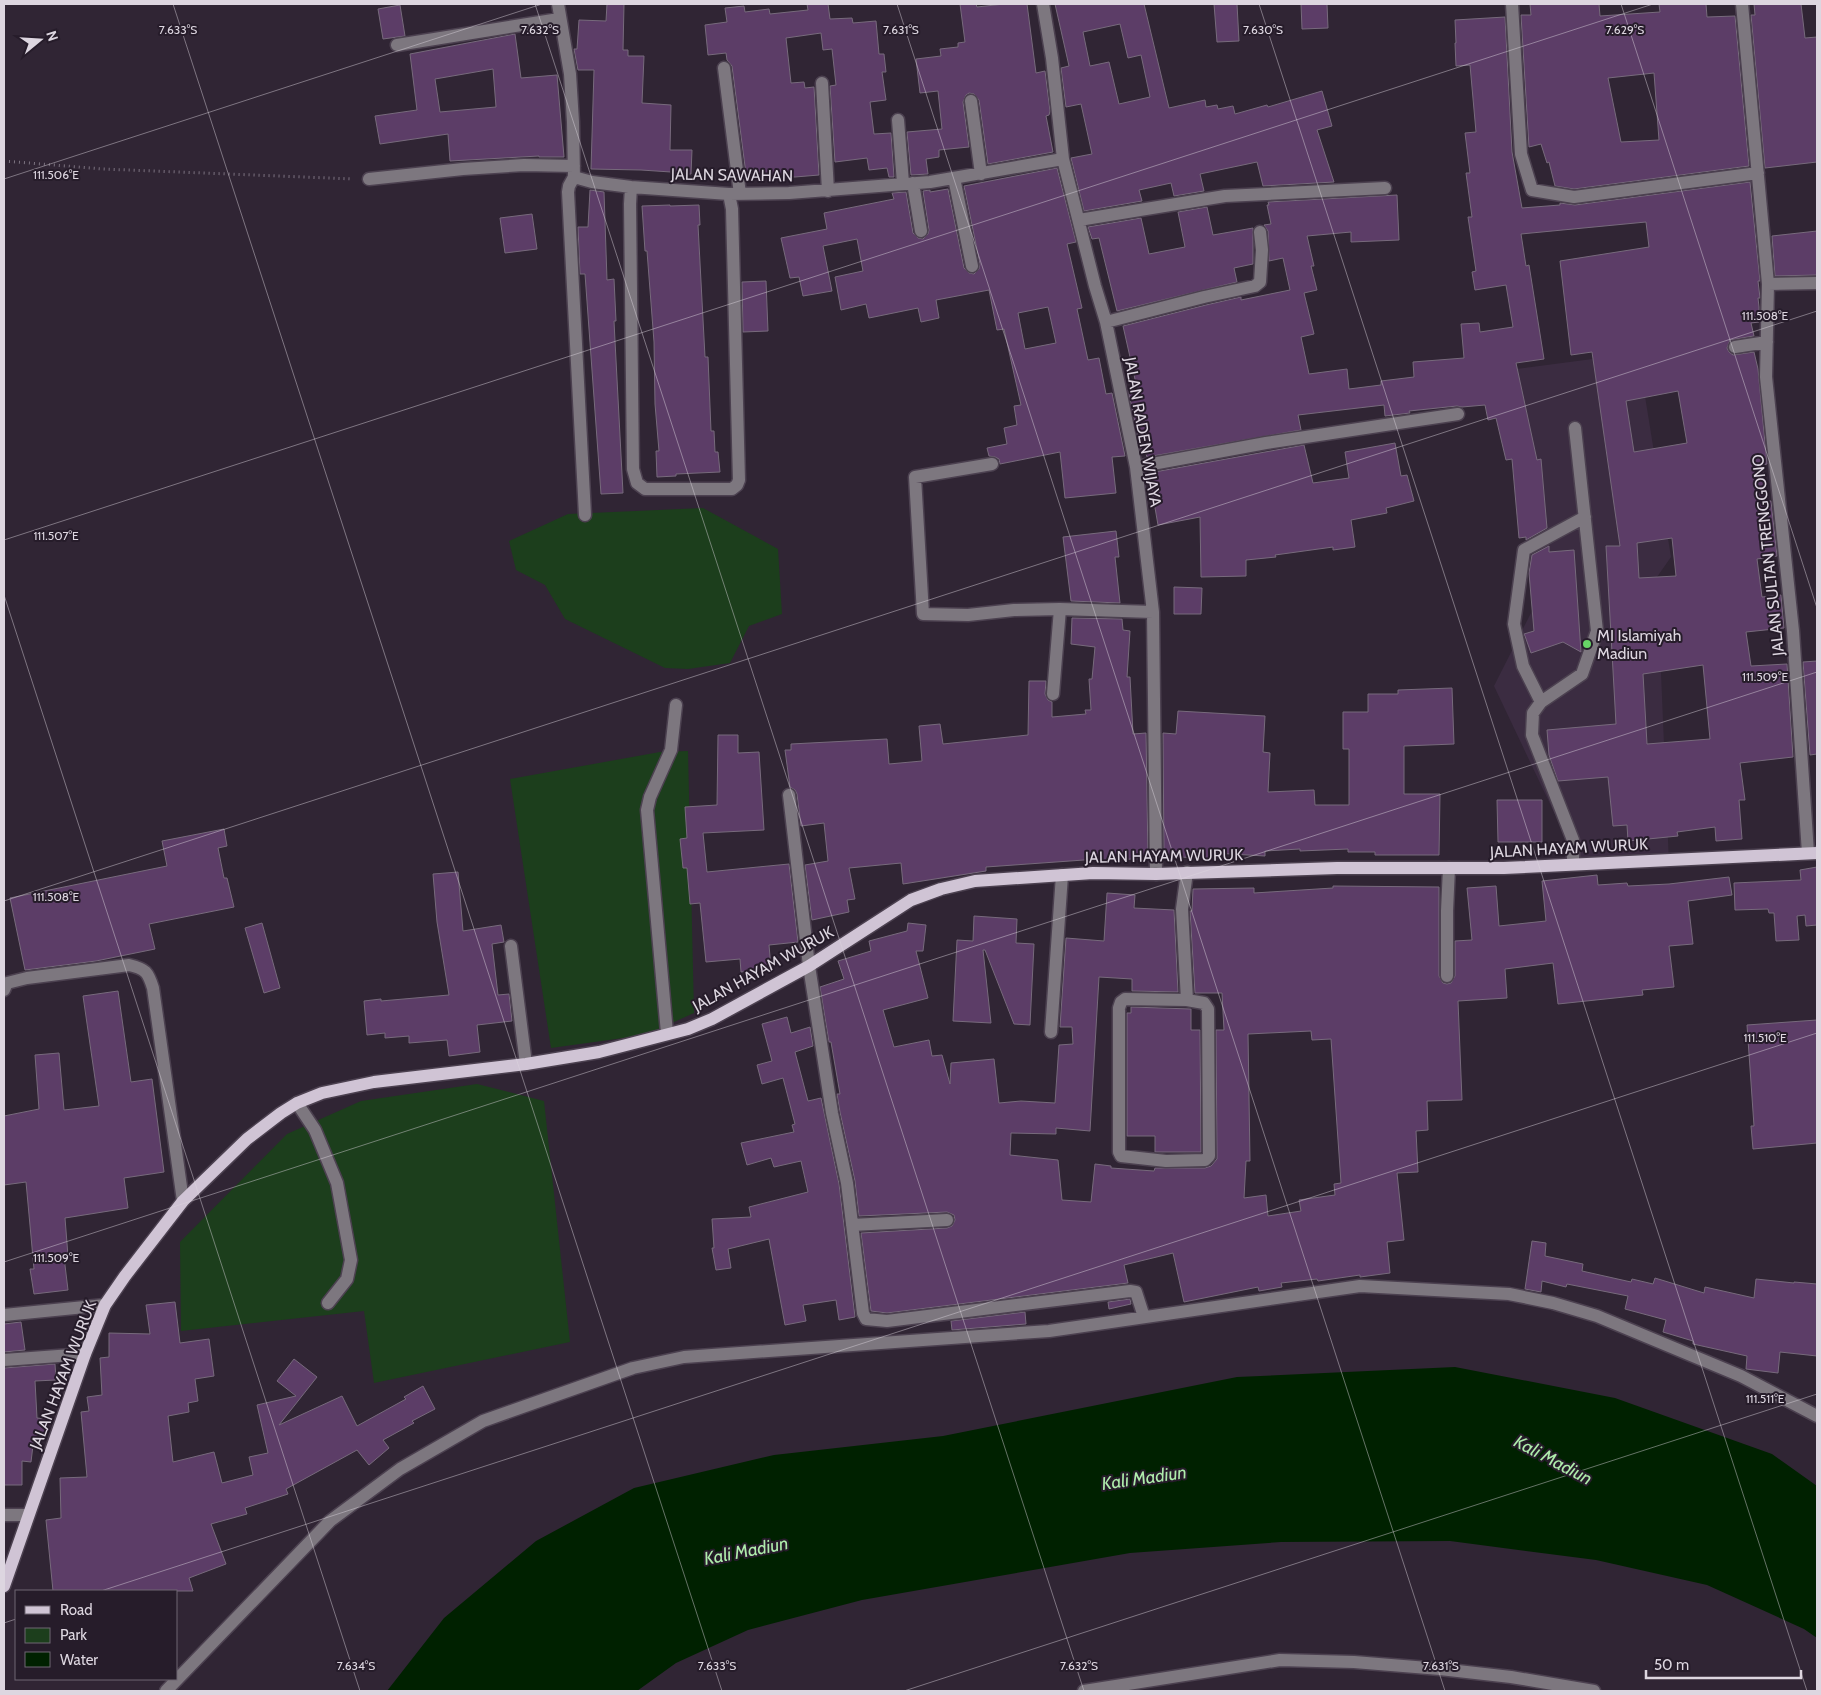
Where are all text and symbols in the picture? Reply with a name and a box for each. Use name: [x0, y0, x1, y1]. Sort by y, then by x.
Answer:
north arrow: [15, 15, 65, 65]
text: 7.633°S: [159, 22, 197, 37]
text: 7.632°S: [521, 22, 559, 37]
text: 7.631°S: [883, 22, 919, 37]
text: 7.630°S: [1243, 22, 1283, 37]
text: 7.629°S: [1606, 22, 1644, 37]
text: N: [42, 28, 62, 43]
street label: JALAN SAWAHAN: [670, 164, 793, 186]
text: 111.506°E: [33, 167, 79, 182]
text: 111.508°E: [1742, 308, 1789, 323]
street label: JALAN RADEN WIJAYA: [1120, 355, 1166, 508]
street label: JALAN SULTAN TRENGGONO: [1748, 453, 1788, 658]
text: 111.507°E: [33, 528, 79, 543]
place label: MI Islamiyah Madiun: [1597, 626, 1681, 663]
marker: MI Islamiyah Madiun: [1581, 638, 1593, 650]
text: 111.509°E: [1742, 669, 1788, 684]
street label: JALAN HAYAM WURUK: [1488, 834, 1649, 862]
street label: JALAN HAYAM WURUK: [1084, 845, 1243, 867]
text: 111.508°E: [33, 889, 80, 904]
street label: JALAN HAYAM WURUK: [688, 922, 837, 1016]
text: 111.510°E: [1743, 1030, 1787, 1045]
text: 111.509°E: [33, 1250, 79, 1265]
street label: JALAN HAYAM WURUK: [25, 1298, 100, 1453]
text: 111.511°E: [1746, 1391, 1785, 1406]
water label: Kali Madiun: [1510, 1430, 1596, 1490]
water label: Kali Madiun: [1100, 1461, 1188, 1495]
water label: Kali Madiun: [702, 1532, 790, 1570]
legend: [15, 1590, 178, 1680]
text: Road: [60, 1601, 93, 1619]
text: Park: [60, 1626, 87, 1644]
scale bar: [1646, 1648, 1801, 1680]
text: Water: [60, 1651, 98, 1669]
text: 50 m: [1654, 1656, 1689, 1674]
text: 7.634°S: [337, 1658, 375, 1673]
text: 7.633°S: [698, 1658, 736, 1673]
text: 7.632°S: [1060, 1658, 1098, 1673]
text: 7.631°S: [1423, 1658, 1459, 1673]

